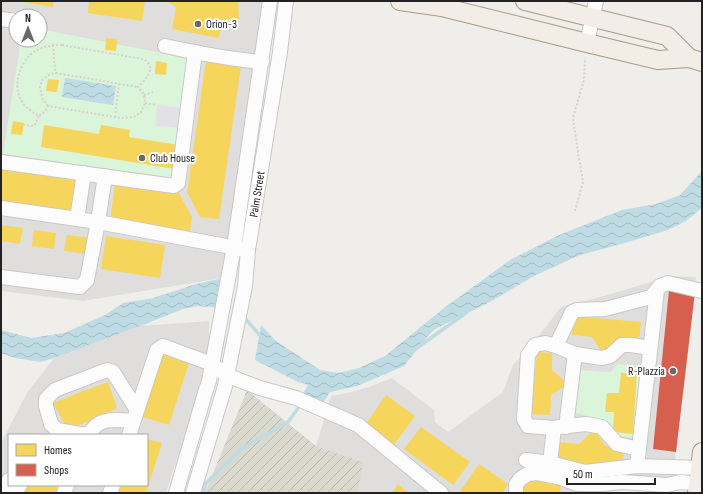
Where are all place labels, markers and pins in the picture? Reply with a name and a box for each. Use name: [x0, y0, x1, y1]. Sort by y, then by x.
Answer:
place label: Orion-3: [206, 17, 237, 32]
marker: Orion-3: [193, 19, 203, 29]
place label: Club House: [150, 151, 195, 166]
marker: Club House: [137, 153, 147, 163]
place label: R-Plazzia: [628, 364, 665, 379]
marker: R-Plazzia: [668, 366, 678, 376]

